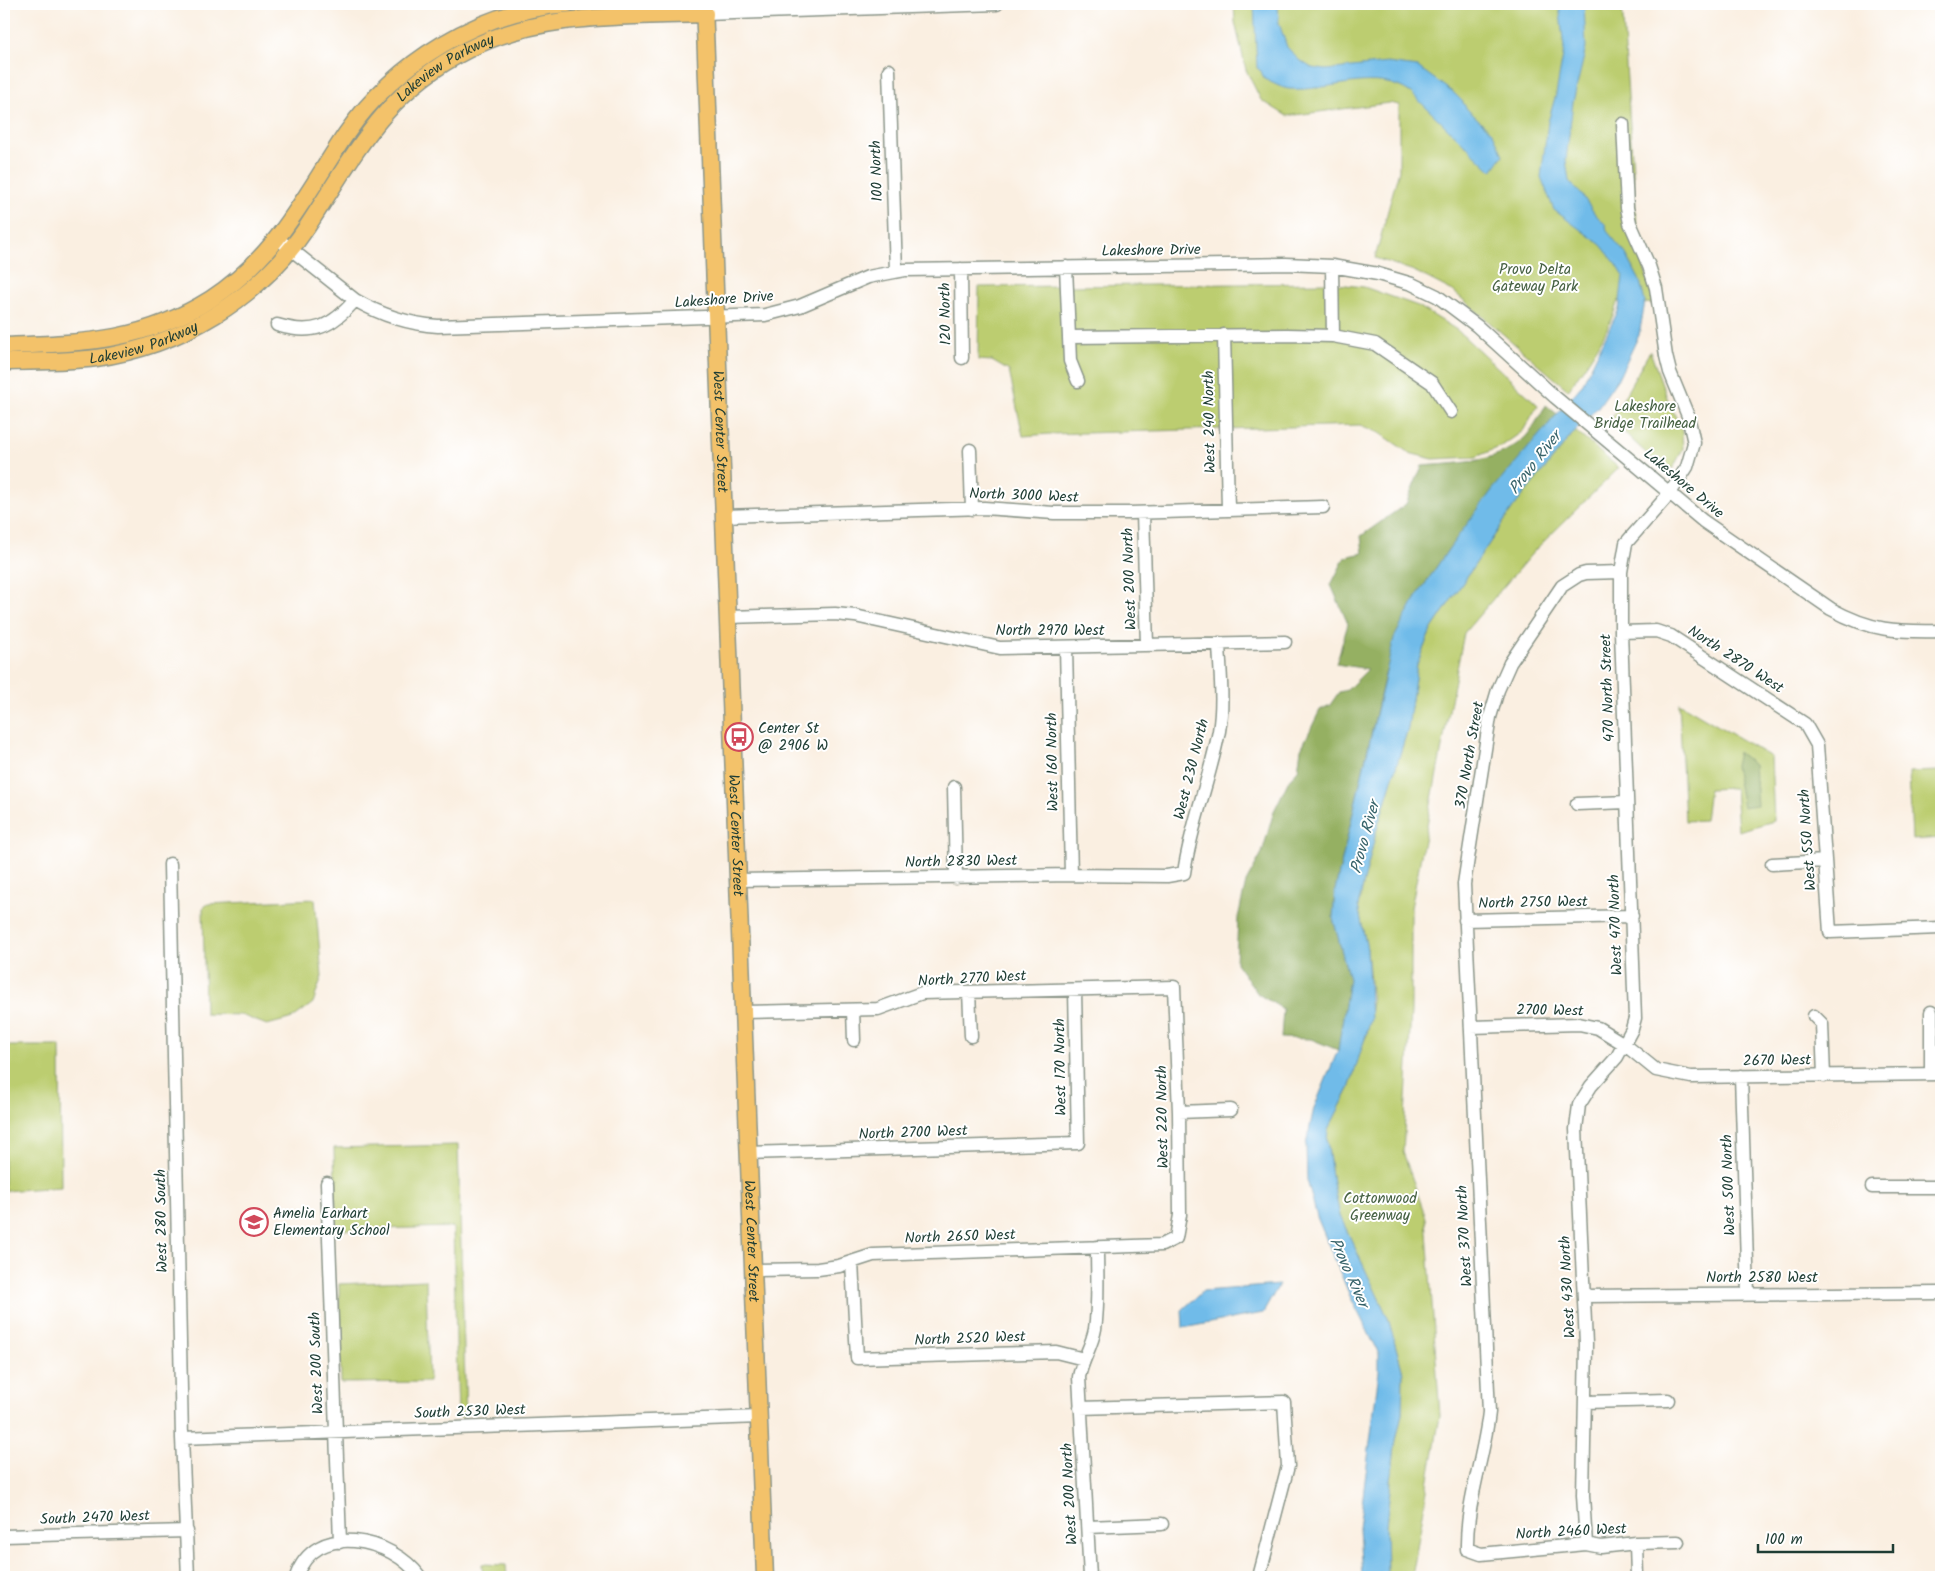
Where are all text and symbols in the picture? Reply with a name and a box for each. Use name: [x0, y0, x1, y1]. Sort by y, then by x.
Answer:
street label: Lakeview Parkway: [391, 28, 499, 108]
street label: 100 North: [864, 140, 890, 202]
street label: Lakeshore Drive: [1101, 238, 1201, 264]
park label: Provo Delta Gateway Park: [1492, 258, 1579, 299]
street label: 120 North: [933, 282, 959, 346]
street label: Lakeshore Drive: [674, 285, 775, 315]
street label: Lakeview Parkway: [88, 315, 204, 372]
street label: West Center Street: [705, 370, 734, 493]
street label: West 240 North: [1197, 370, 1223, 474]
park label: Lakeshore Bridge Trailhead: [1594, 395, 1697, 436]
water label: Provo River: [1503, 423, 1570, 500]
street label: Lakeshore Drive: [1638, 443, 1729, 525]
street label: North 3000 West: [969, 482, 1079, 510]
street label: West 200 North: [1116, 527, 1144, 630]
street label: North 2970 West: [996, 619, 1105, 643]
street label: North 2870 West: [1683, 620, 1789, 700]
street label: 470 North Street: [1594, 633, 1622, 743]
street label: 370 North Street: [1449, 699, 1491, 811]
street label: West 160 North: [1040, 712, 1066, 812]
street label: West 230 North: [1168, 716, 1216, 822]
place label: Center St @ 2906 W: [758, 717, 828, 758]
bus stop icon: Center St @ 2906 W: [724, 722, 754, 752]
street label: West Center Street: [721, 774, 750, 897]
street label: West 550 North: [1792, 788, 1824, 892]
water label: Provo River: [1344, 795, 1388, 876]
street label: North 2830 West: [905, 849, 1018, 875]
street label: West 470 North: [1602, 874, 1630, 976]
street label: North 2750 West: [1478, 890, 1588, 916]
street label: North 2770 West: [917, 964, 1027, 994]
street label: 2700 West: [1516, 998, 1584, 1024]
street label: West 170 North: [1048, 1018, 1074, 1116]
street label: 2670 West: [1743, 1048, 1811, 1074]
street label: West 220 North: [1150, 1065, 1176, 1169]
street label: North 2700 West: [858, 1119, 968, 1147]
street label: West 500 North: [1715, 1134, 1743, 1236]
street label: West 280 South: [149, 1169, 175, 1273]
street label: West Center Street: [737, 1180, 765, 1303]
street label: West 370 North: [1450, 1185, 1480, 1287]
park label: Cottonwood Greenway: [1343, 1187, 1417, 1228]
place label: Amelia Earhart Elementary School: [273, 1202, 390, 1243]
school or university icon: Amelia Earhart Elementary School: [239, 1207, 269, 1237]
street label: North 2650 West: [904, 1223, 1016, 1251]
water label: Provo River: [1322, 1234, 1377, 1315]
street label: West 430 North: [1553, 1235, 1583, 1339]
street label: North 2580 West: [1706, 1266, 1818, 1290]
street label: West 200 South: [303, 1311, 331, 1414]
street label: North 2520 West: [914, 1325, 1026, 1353]
street label: South 2530 West: [414, 1398, 526, 1426]
street label: West 200 North: [1055, 1442, 1085, 1546]
street label: South 2470 West: [40, 1504, 151, 1532]
street label: North 2460 West: [1515, 1517, 1627, 1547]
scale bar: [1758, 1521, 1892, 1553]
text: 100 m: [1765, 1528, 1803, 1552]

